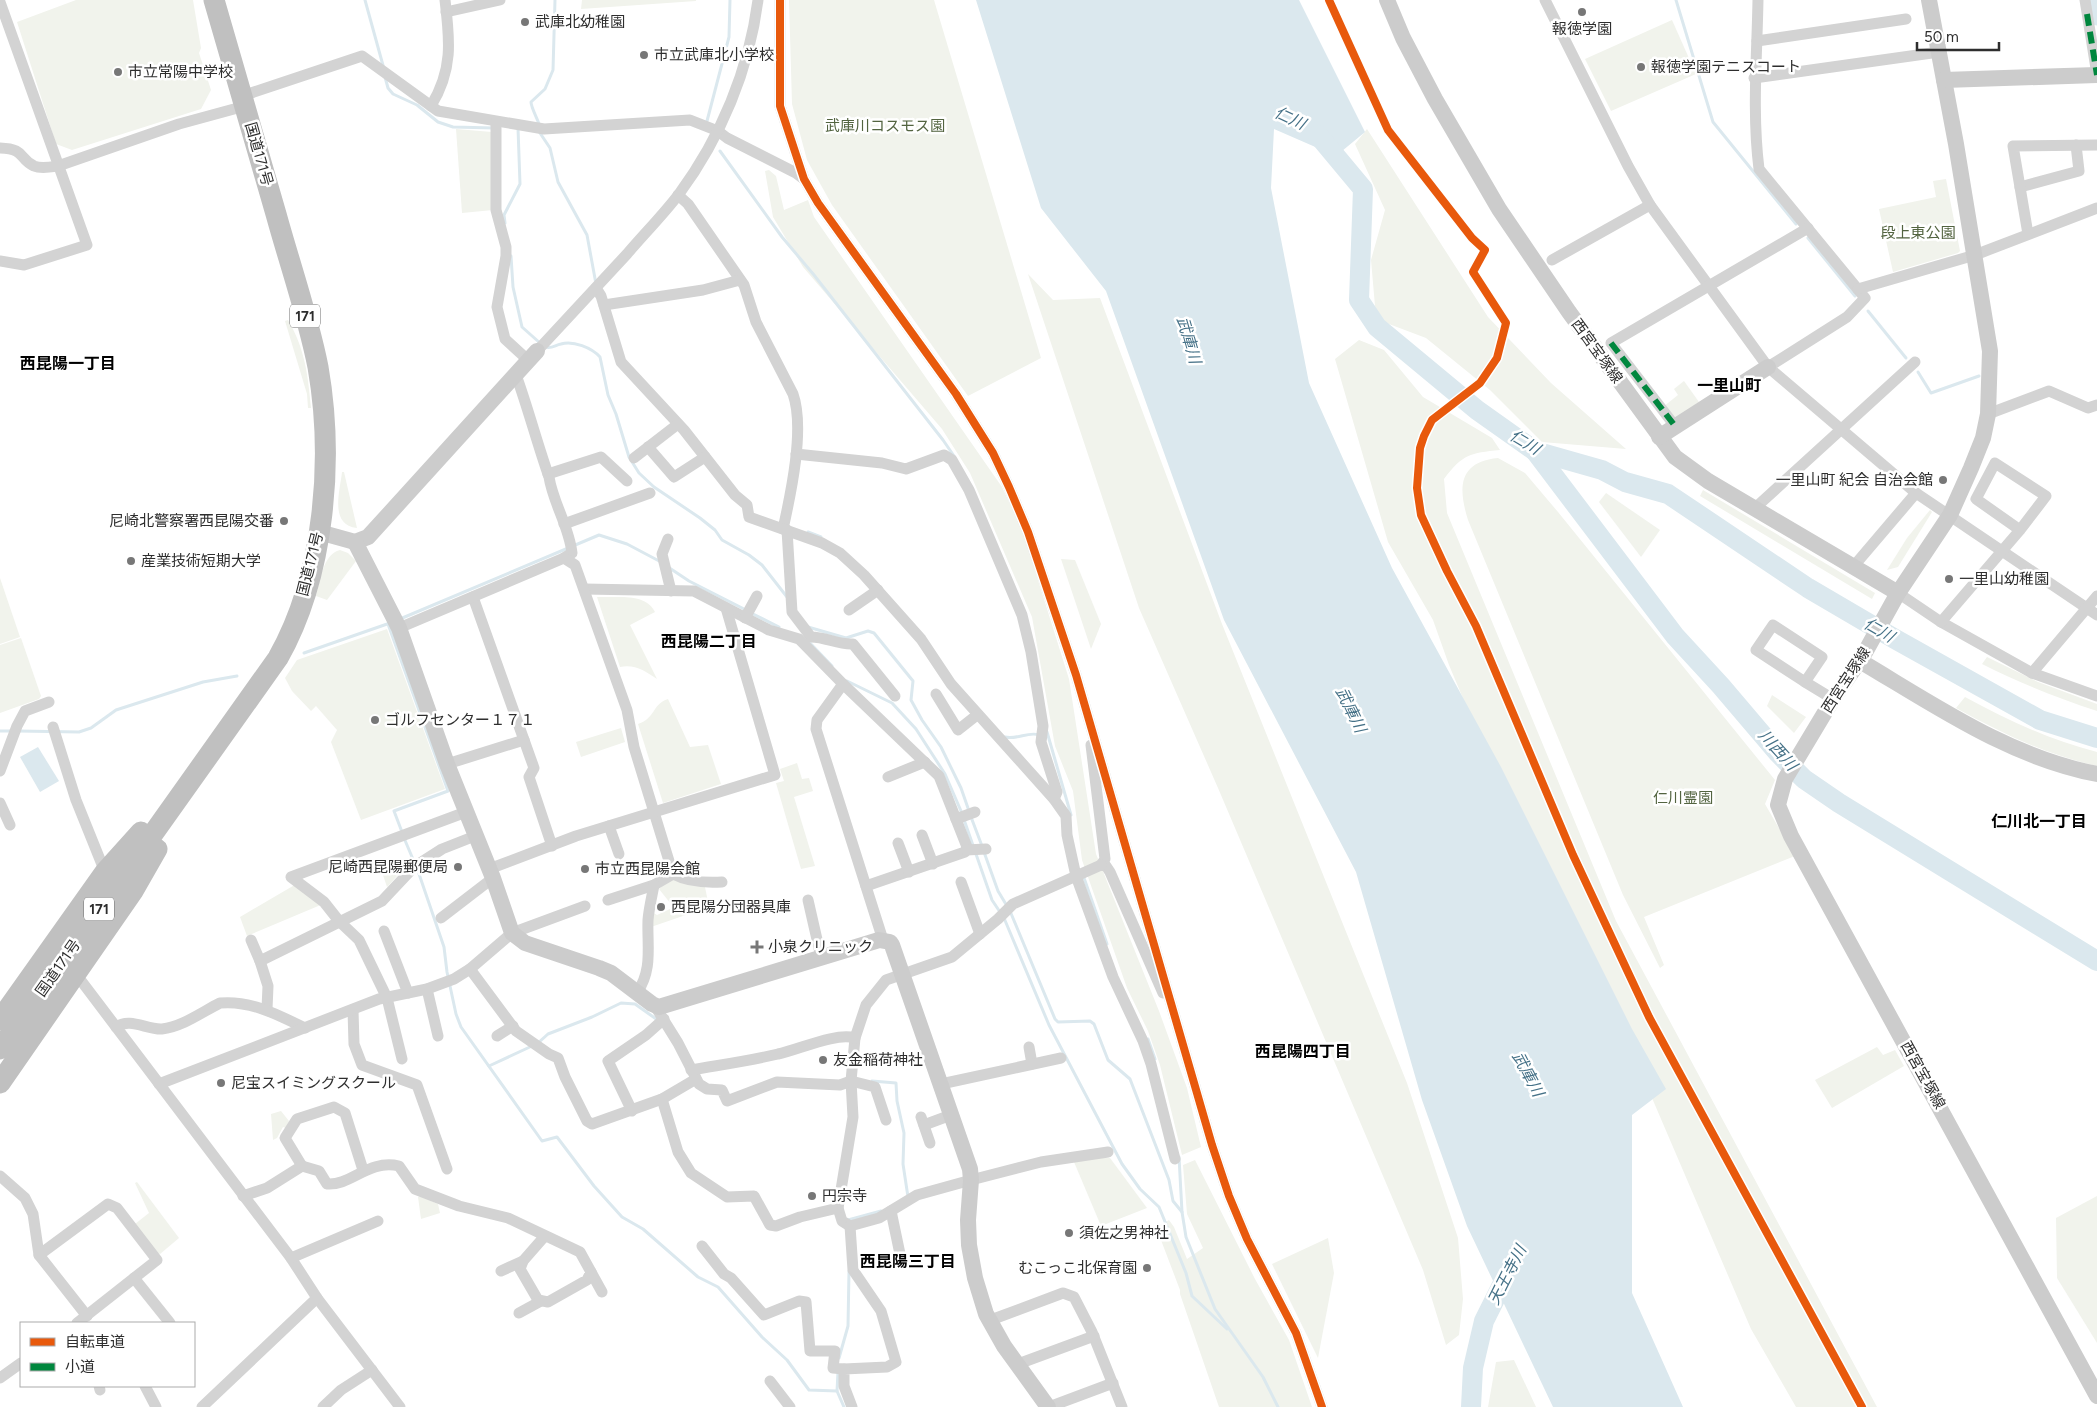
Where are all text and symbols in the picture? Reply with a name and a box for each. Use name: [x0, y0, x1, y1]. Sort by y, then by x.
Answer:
marker: 報徳学園: [1576, 6, 1588, 18]
place label: 武庫北幼稚園: [535, 13, 625, 31]
marker: 武庫北幼稚園: [519, 16, 531, 28]
place label: 報徳学園: [1552, 20, 1612, 38]
scale bar: [1917, 20, 2000, 52]
text: 50 m: [1924, 28, 1959, 46]
place label: 市立武庫北小学校: [654, 46, 774, 64]
marker: 市立武庫北小学校: [638, 49, 650, 61]
place label: 報徳学園テニスコート: [1651, 58, 1801, 76]
marker: 報徳学園テニスコート: [1635, 61, 1647, 73]
place label: 市立常陽中学校: [128, 63, 233, 81]
marker: 市立常陽中学校: [112, 66, 124, 78]
water label: 仁川: [1271, 103, 1310, 134]
park label: 武庫川コスモス園: [825, 117, 945, 135]
street label: 国道171号: [241, 120, 277, 188]
park label: 段上東公園: [1880, 224, 1956, 242]
road number: 171: [290, 304, 320, 328]
water label: 武庫川: [1173, 314, 1205, 368]
street label: 西宮宝塚線: [1568, 315, 1626, 387]
district label: 西昆陽一丁目: [20, 354, 116, 373]
district label: 一里山町: [1697, 376, 1761, 395]
water label: 仁川: [1506, 426, 1545, 459]
place label: 一里山町 紀会 自治会館: [1776, 471, 1933, 489]
marker: 一里山町 紀会 自治会館: [1937, 474, 1949, 486]
place label: 尼崎北警察署西昆陽交番: [109, 512, 274, 530]
marker: 尼崎北警察署西昆陽交番: [278, 515, 290, 527]
street label: 国道171号: [293, 530, 327, 598]
place label: 産業技術短期大学: [141, 552, 261, 570]
marker: 産業技術短期大学: [125, 555, 137, 567]
place label: 一里山幼稚園: [1959, 570, 2049, 588]
marker: 一里山幼稚園: [1943, 573, 1955, 585]
water label: 仁川: [1860, 614, 1899, 647]
district label: 西昆陽二丁目: [661, 632, 757, 651]
street label: 西宮宝塚線: [1818, 644, 1874, 716]
water label: 武庫川: [1332, 684, 1371, 738]
place label: ゴルフセンター１７１: [385, 711, 535, 729]
marker: ゴルフセンター１７１: [369, 714, 381, 726]
water label: 川西川: [1755, 726, 1802, 776]
park label: 仁川霊園: [1653, 789, 1713, 807]
district label: 仁川北一丁目: [1991, 812, 2087, 831]
place label: 尼崎西昆陽郵便局: [328, 858, 448, 876]
place label: 市立西昆陽会館: [595, 860, 700, 878]
marker: 尼崎西昆陽郵便局: [452, 861, 464, 873]
marker: 市立西昆陽会館: [579, 863, 591, 875]
road number: 171: [84, 898, 114, 921]
place label: 西昆陽分団器具庫: [671, 898, 791, 916]
marker: 西昆陽分団器具庫: [655, 901, 667, 913]
street label: 国道171号: [32, 936, 84, 1000]
place label: 小泉クリニック: [768, 938, 873, 956]
marker: 小泉クリニック: [750, 940, 764, 954]
street label: 西宮宝塚線: [1897, 1038, 1949, 1112]
district label: 西昆陽四丁目: [1255, 1042, 1351, 1061]
water label: 武庫川: [1508, 1048, 1549, 1101]
place label: 友金稲荷神社: [833, 1051, 923, 1069]
marker: 友金稲荷神社: [817, 1054, 829, 1066]
place label: 尼宝スイミングスクール: [231, 1074, 396, 1092]
marker: 尼宝スイミングスクール: [215, 1077, 227, 1089]
place label: 円宗寺: [822, 1187, 867, 1205]
marker: 円宗寺: [806, 1190, 818, 1202]
place label: 須佐之男神社: [1079, 1224, 1169, 1242]
marker: 須佐之男神社: [1063, 1227, 1075, 1239]
water label: 天王寺川: [1484, 1240, 1531, 1308]
district label: 西昆陽三丁目: [860, 1252, 956, 1271]
place label: むこっこ北保育園: [1018, 1259, 1137, 1277]
marker: むこっこ北保育園: [1141, 1262, 1153, 1274]
legend: [20, 1322, 195, 1387]
text: 自転車道: [65, 1333, 125, 1351]
text: 小道: [65, 1358, 95, 1376]

